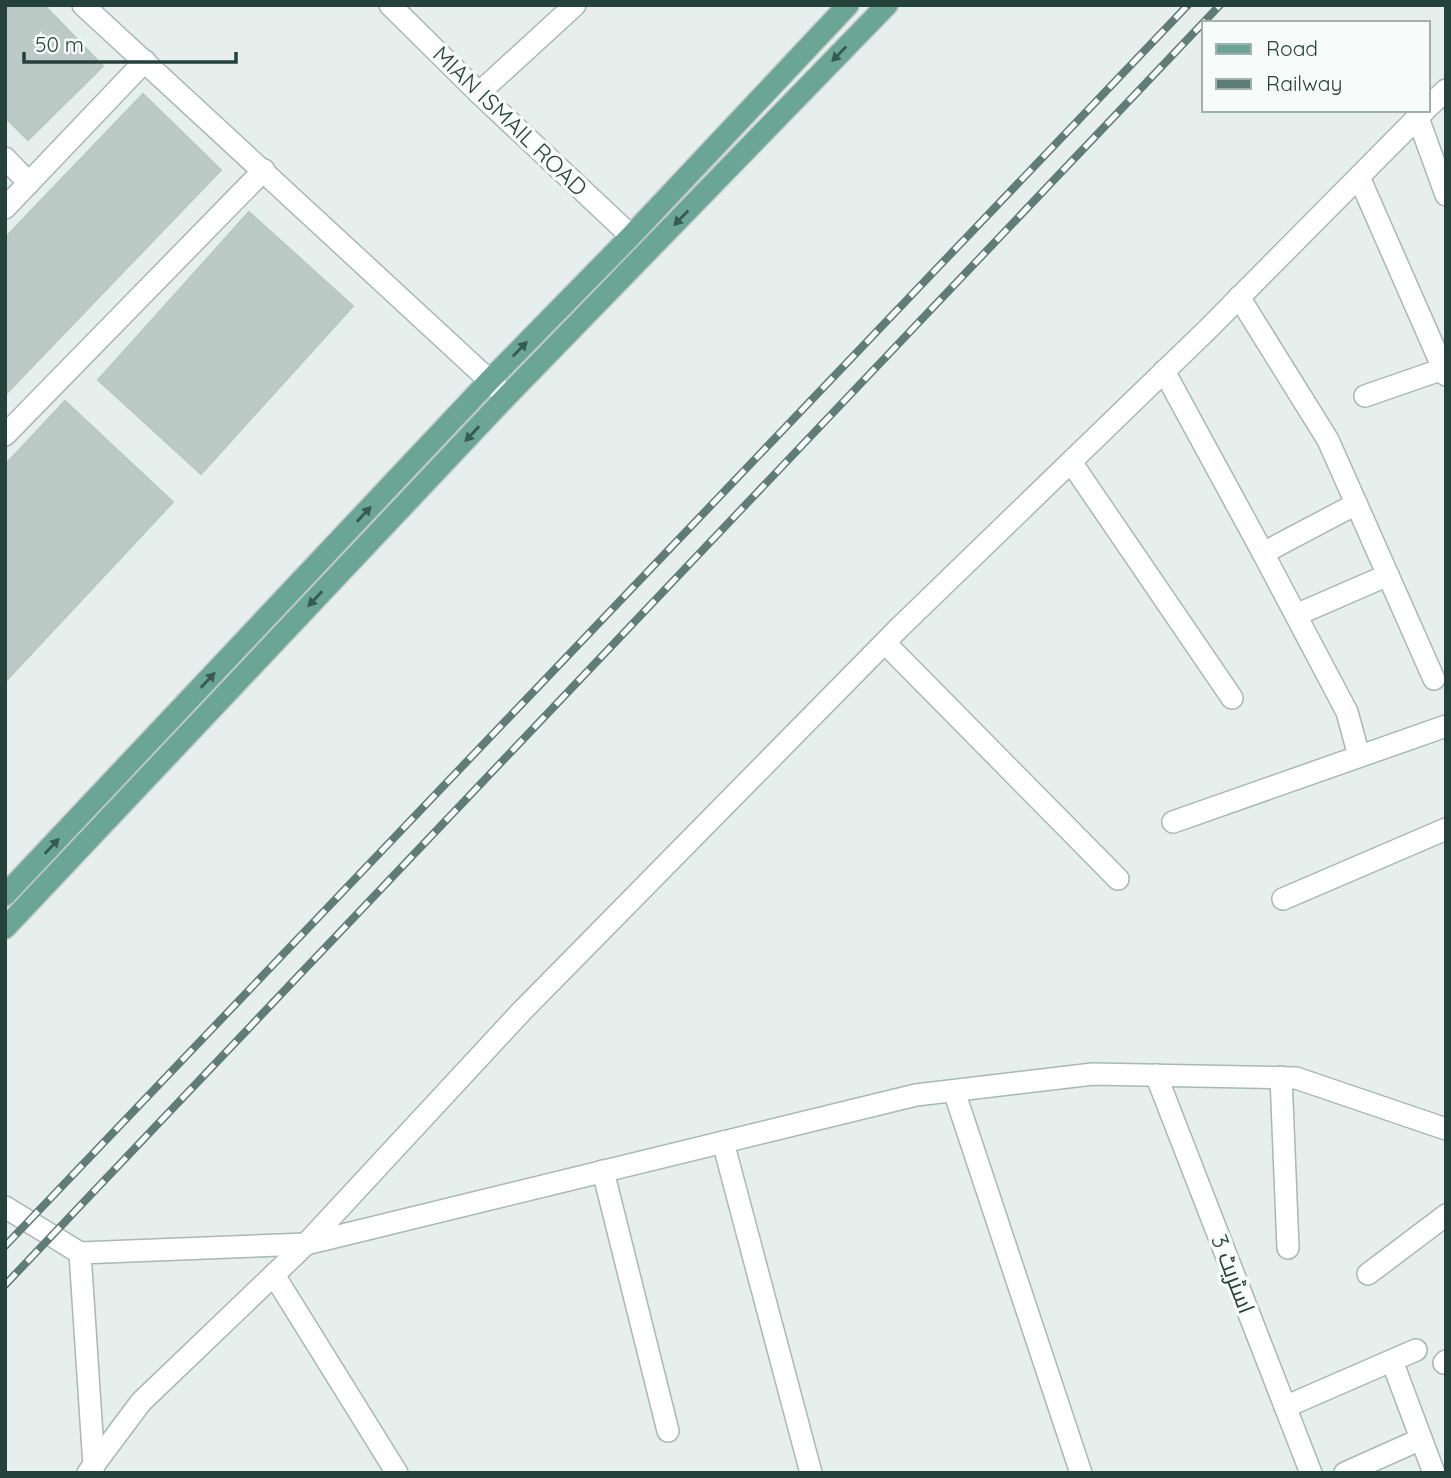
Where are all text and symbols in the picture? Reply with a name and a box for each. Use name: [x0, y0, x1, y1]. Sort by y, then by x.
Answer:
scale bar: [24, 21, 236, 65]
legend: [1202, 21, 1430, 112]
text: 50 m: [35, 31, 84, 57]
text: Road: [1266, 35, 1318, 61]
street label: MIAN ISMAIL ROAD: [427, 39, 594, 202]
one-way arrow: [831, 46, 847, 62]
text: Railway: [1266, 70, 1342, 96]
one-way arrow: [672, 209, 689, 226]
one-way arrow: [512, 341, 528, 358]
one-way arrow: [464, 425, 480, 442]
one-way arrow: [355, 506, 371, 523]
one-way arrow: [307, 591, 324, 608]
one-way arrow: [199, 672, 215, 689]
one-way arrow: [44, 837, 60, 854]
street label: اسٹریٹ 3: [1205, 1230, 1262, 1317]

